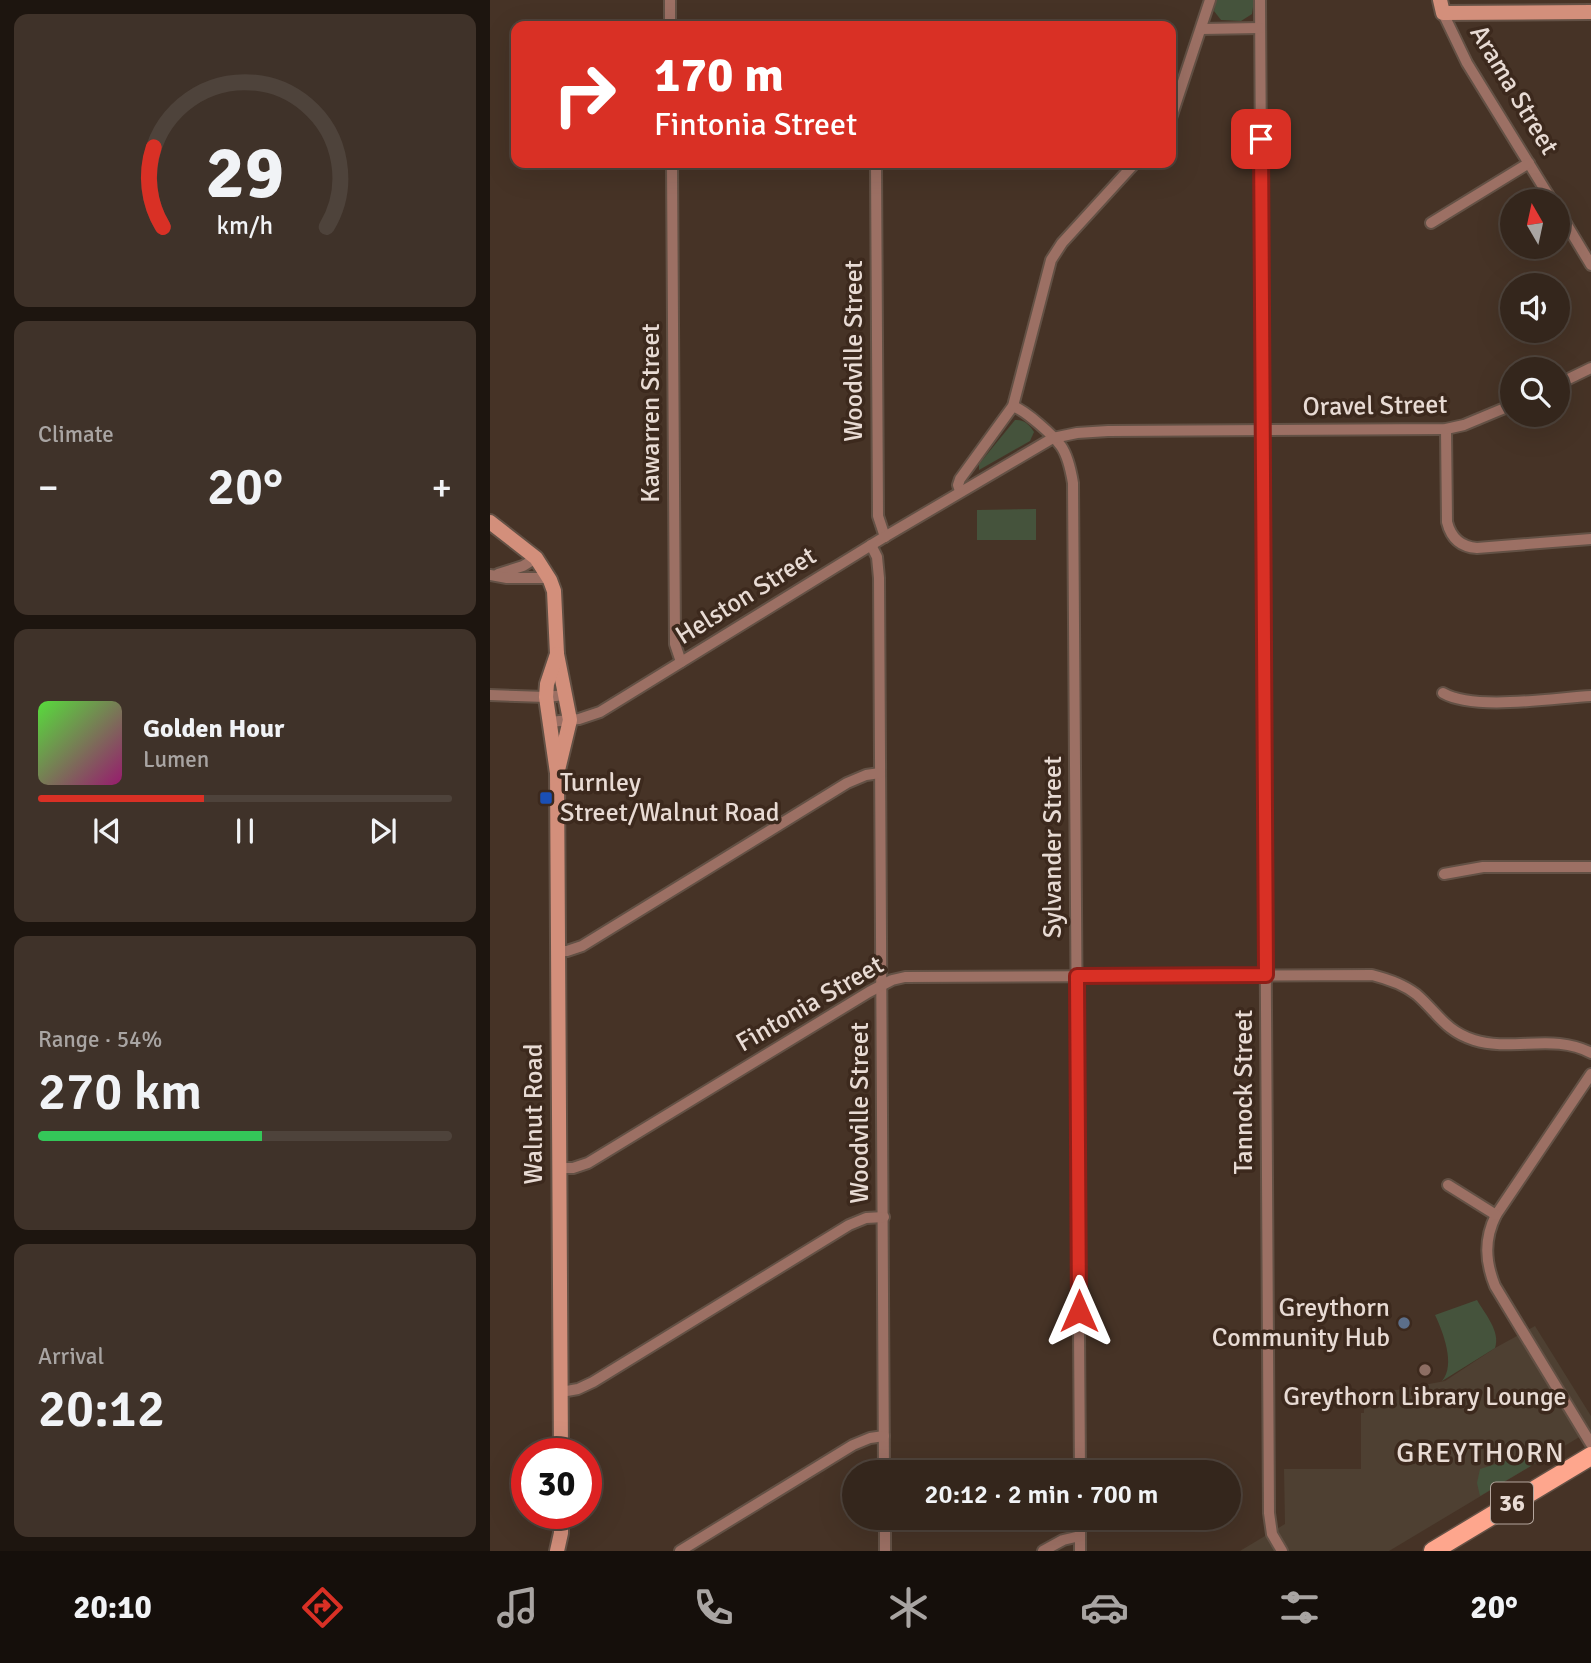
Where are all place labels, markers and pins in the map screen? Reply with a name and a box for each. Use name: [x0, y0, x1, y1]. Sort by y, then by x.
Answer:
pin: [1231, 109, 1291, 169]
place label: Turnley Street/Walnut Road: [560, 767, 780, 829]
marker: Turnley Street/Walnut Road: [538, 790, 554, 806]
place label: Greythorn Community Hub: [1212, 1292, 1390, 1354]
marker: Greythorn Community Hub: [1396, 1315, 1412, 1331]
marker: Greythorn Library Lounge: [1417, 1362, 1433, 1378]
place label: Greythorn Library Lounge: [1283, 1381, 1567, 1413]

